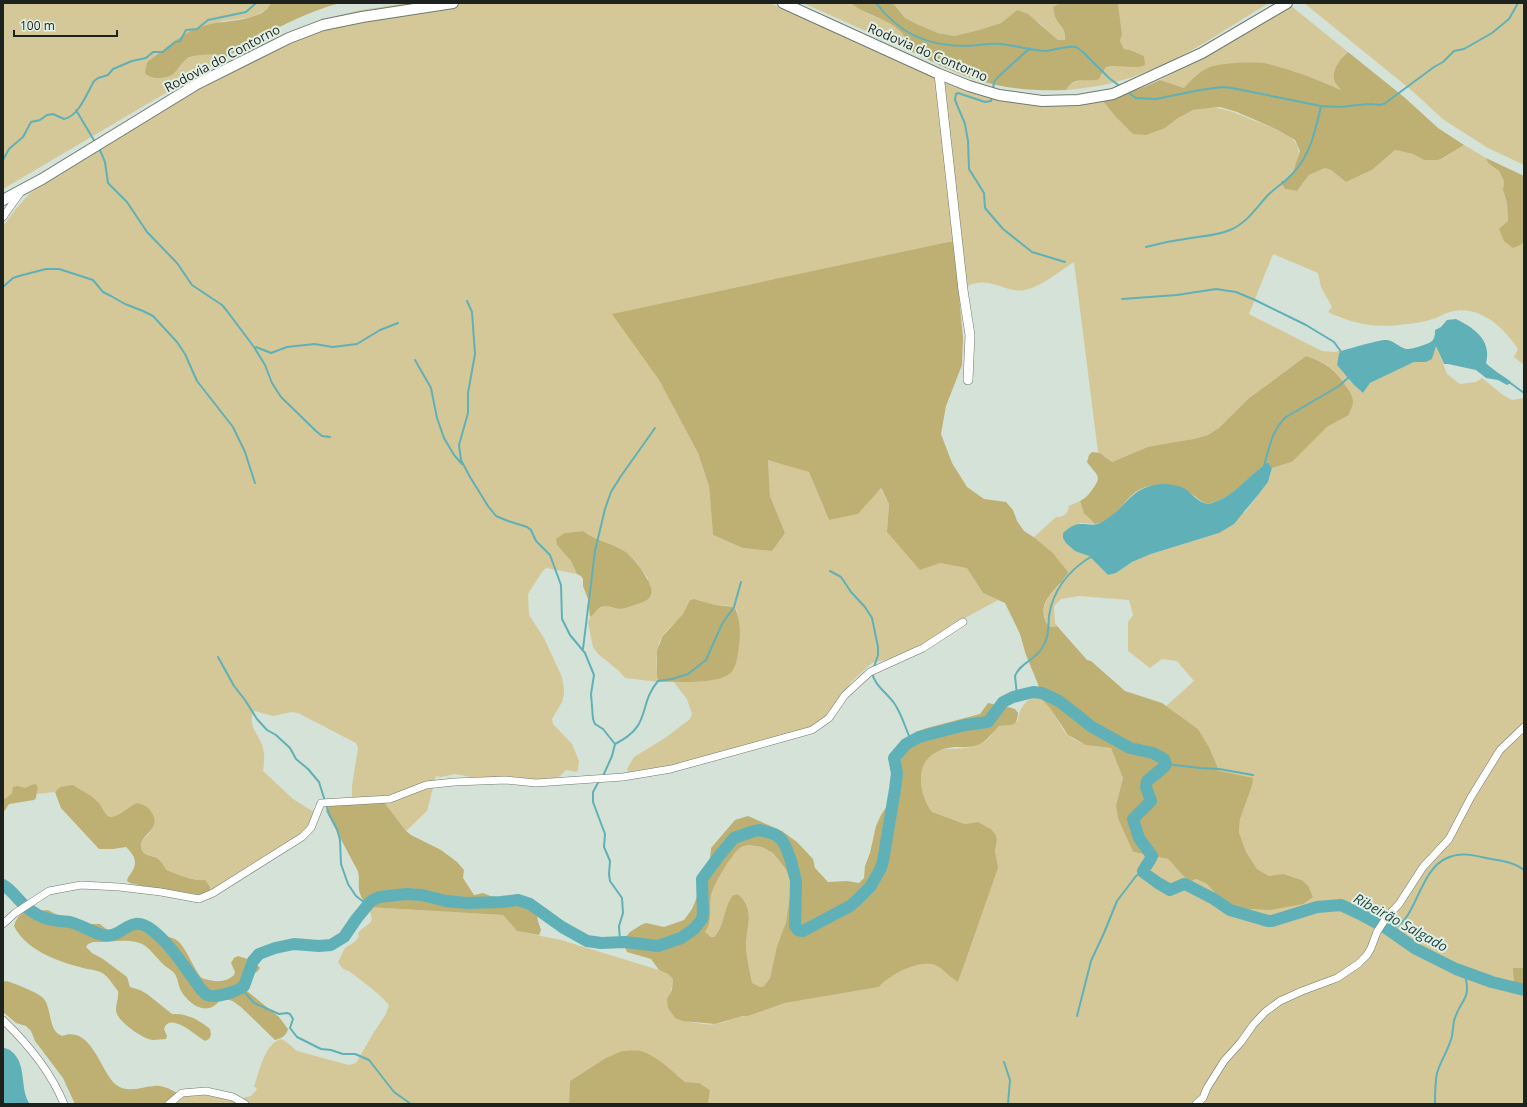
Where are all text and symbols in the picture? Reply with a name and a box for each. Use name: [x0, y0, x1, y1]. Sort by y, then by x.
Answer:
scale bar: [14, 12, 117, 38]
text: 100 m: [20, 17, 55, 34]
street label: Rodovia do Contorno: [865, 19, 991, 85]
street label: Rodovia do Contorno: [161, 20, 283, 96]
water label: Ribeirão Salgado: [1351, 888, 1452, 956]

